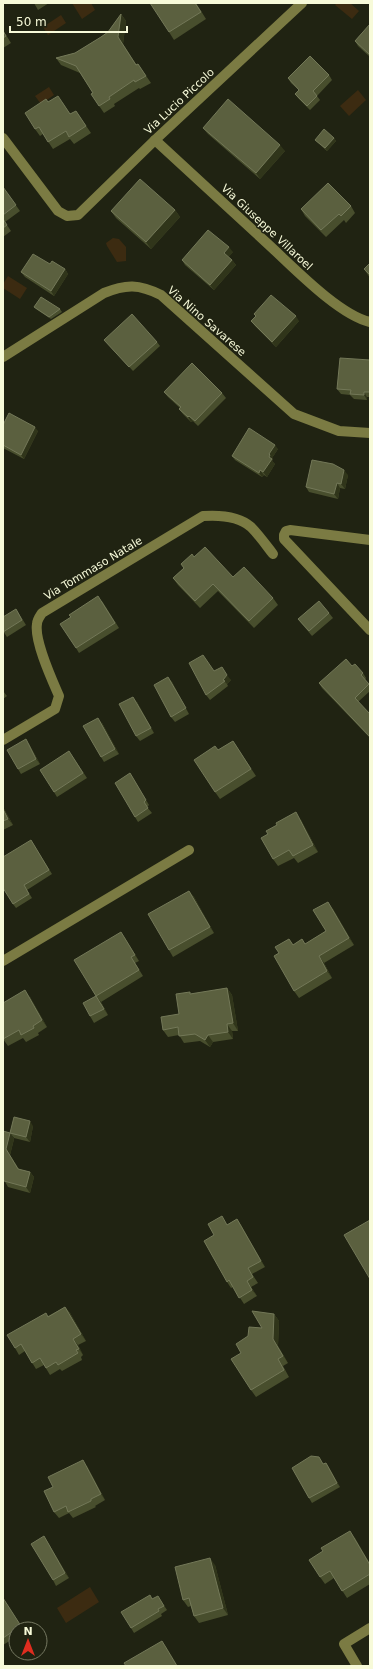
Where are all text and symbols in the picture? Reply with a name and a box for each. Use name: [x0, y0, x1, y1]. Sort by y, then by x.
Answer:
scale bar: [10, 8, 127, 34]
text: 50 m: [16, 15, 47, 29]
street label: Via Lucio Piccolo: [142, 65, 217, 137]
street label: Via Giuseppe Villaroel: [218, 182, 315, 273]
street label: Via Nino Savarese: [165, 284, 249, 359]
street label: Via Tommaso Natale: [42, 534, 145, 603]
north arrow: [8, 1621, 48, 1661]
text: N: [23, 1625, 33, 1638]

